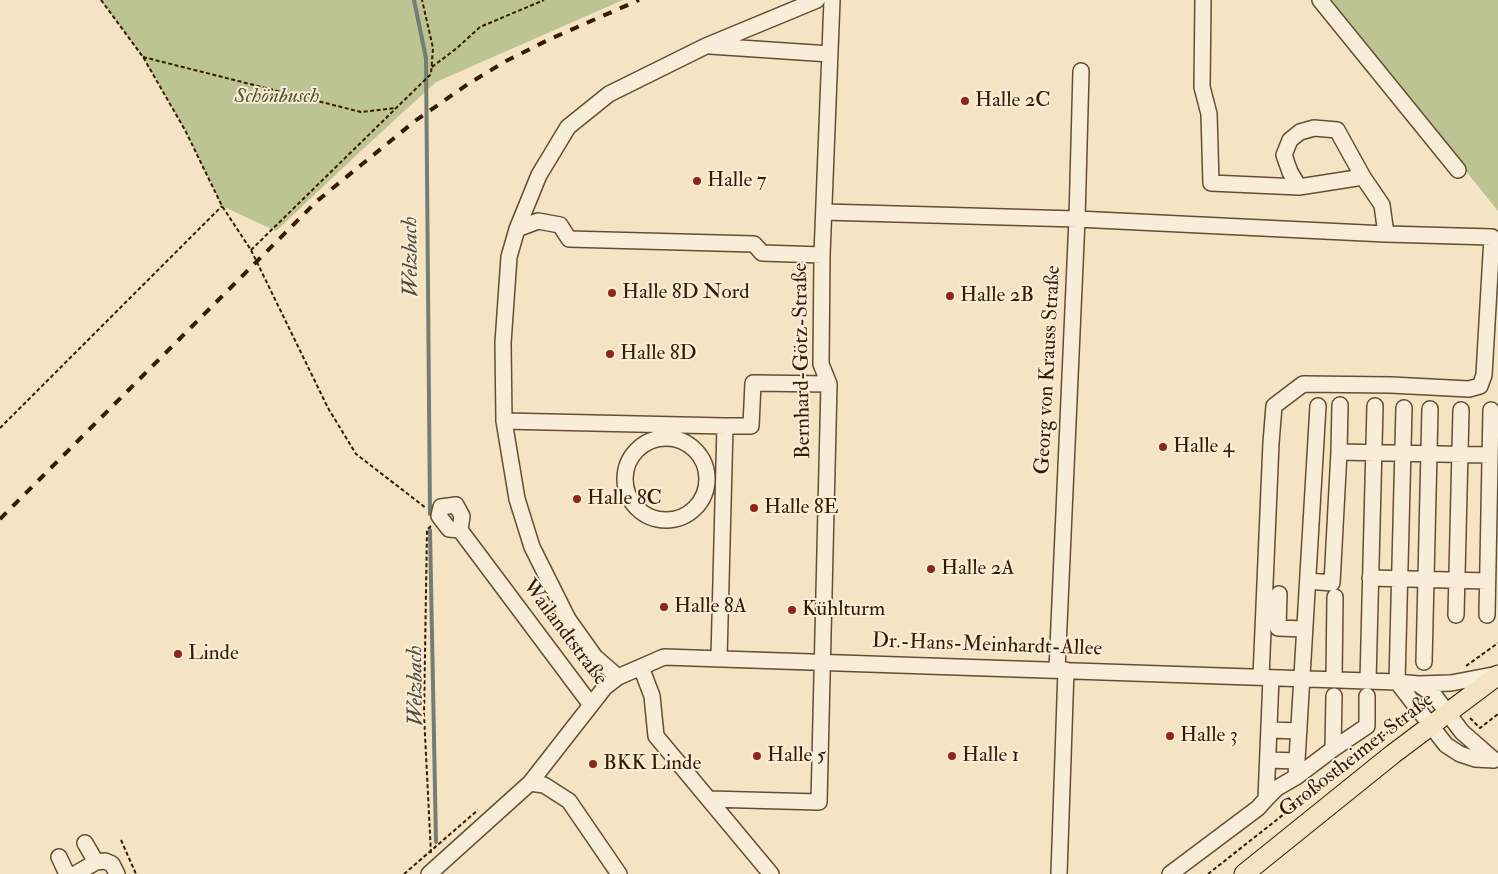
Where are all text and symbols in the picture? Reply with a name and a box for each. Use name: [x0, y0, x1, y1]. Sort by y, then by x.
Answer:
park label: Schönbusch: [235, 84, 319, 110]
place label: Halle 2C: [975, 88, 1051, 114]
marker: Halle 2C: [959, 95, 971, 107]
place label: Halle 7: [707, 168, 766, 194]
marker: Halle 7: [691, 175, 703, 187]
water label: Welzbach: [398, 216, 426, 298]
street label: Bernhard-Götz-Straße: [789, 263, 817, 459]
street label: Georg von Krauss Straße: [1031, 265, 1067, 475]
place label: Halle 8D Nord: [622, 280, 750, 306]
place label: Halle 2B: [960, 283, 1034, 309]
marker: Halle 8D Nord: [606, 287, 618, 299]
marker: Halle 2B: [944, 290, 956, 302]
place label: Halle 8D: [620, 341, 697, 367]
marker: Halle 8D: [604, 348, 616, 360]
place label: Halle 4: [1173, 434, 1234, 460]
marker: Halle 4: [1157, 441, 1169, 453]
place label: Halle 8C: [587, 486, 662, 512]
marker: Halle 8C: [571, 493, 583, 505]
place label: Halle 8E: [764, 495, 839, 521]
marker: Halle 8E: [748, 502, 760, 514]
place label: Halle 2A: [941, 556, 1015, 582]
marker: Halle 2A: [925, 563, 937, 575]
street label: Wailandtstraße: [516, 575, 612, 691]
place label: Halle 8A: [674, 594, 747, 620]
place label: Kühlturm: [802, 597, 885, 623]
marker: Halle 8A: [658, 601, 670, 613]
marker: Kühlturm: [786, 604, 798, 616]
street label: Dr.-Hans-Meinhardt-Allee: [871, 629, 1103, 663]
place label: Linde: [188, 641, 239, 667]
water label: Welzbach: [403, 645, 431, 727]
marker: Linde: [172, 648, 184, 660]
street label: Großostheimer Straße: [1275, 688, 1439, 824]
place label: Halle 3: [1180, 723, 1238, 749]
marker: Halle 3: [1164, 730, 1176, 742]
place label: Halle 5: [767, 743, 826, 769]
place label: Halle 1: [962, 743, 1019, 769]
marker: Halle 5: [751, 750, 763, 762]
marker: Halle 1: [946, 750, 958, 762]
place label: BKK Linde: [603, 751, 701, 777]
marker: BKK Linde: [587, 758, 599, 770]

